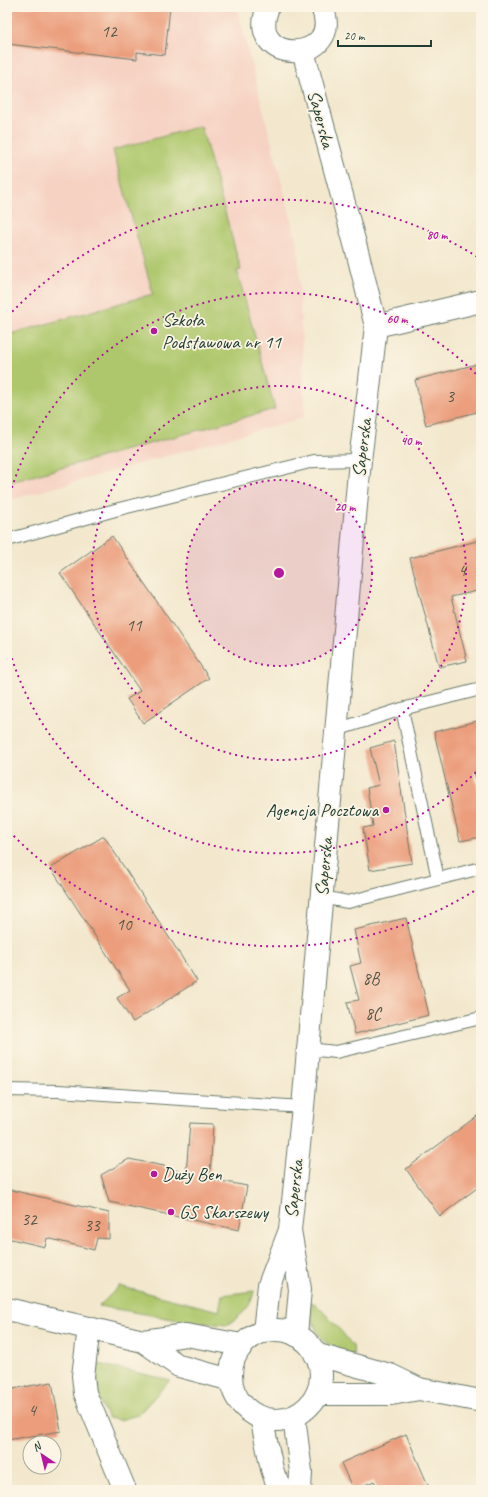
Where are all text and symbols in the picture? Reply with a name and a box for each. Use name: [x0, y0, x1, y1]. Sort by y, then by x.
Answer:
house number: 12: [101, 21, 118, 42]
scale bar: [338, 22, 431, 48]
text: 20 m: [344, 28, 366, 44]
street label: Saperska: [302, 88, 341, 153]
text: 80 m: [427, 227, 448, 243]
place label: Szkoła Podstawowa nr 11: [162, 308, 283, 354]
text: 60 m: [387, 311, 409, 327]
marker: Szkoła Podstawowa nr 11: [149, 326, 159, 336]
house number: 3: [446, 386, 455, 407]
street label: Saperska: [347, 415, 378, 479]
text: 40 m: [401, 433, 422, 449]
text: 20 m: [335, 499, 356, 515]
house number: 4: [458, 560, 468, 581]
centre of rings: [272, 566, 286, 580]
house number: 11: [126, 615, 143, 636]
place label: Agencja Pocztowa: [266, 798, 379, 822]
marker: Agencja Pocztowa: [381, 805, 391, 815]
street label: Saperska: [309, 834, 339, 897]
house number: 10: [116, 914, 133, 935]
house number: 8B: [363, 968, 380, 989]
house number: 8C: [365, 1003, 383, 1024]
street label: Saperska: [279, 1156, 309, 1219]
place label: Duży Ben: [162, 1162, 222, 1186]
marker: Duży Ben: [149, 1169, 159, 1179]
place label: GS Skarszewy: [179, 1200, 269, 1224]
marker: GS Skarszewy: [166, 1207, 176, 1217]
house number: 32: [21, 1209, 38, 1230]
house number: 33: [84, 1215, 101, 1236]
house number: 4: [28, 1400, 38, 1421]
north arrow: [22, 1435, 62, 1475]
text: N: [29, 1438, 45, 1454]

